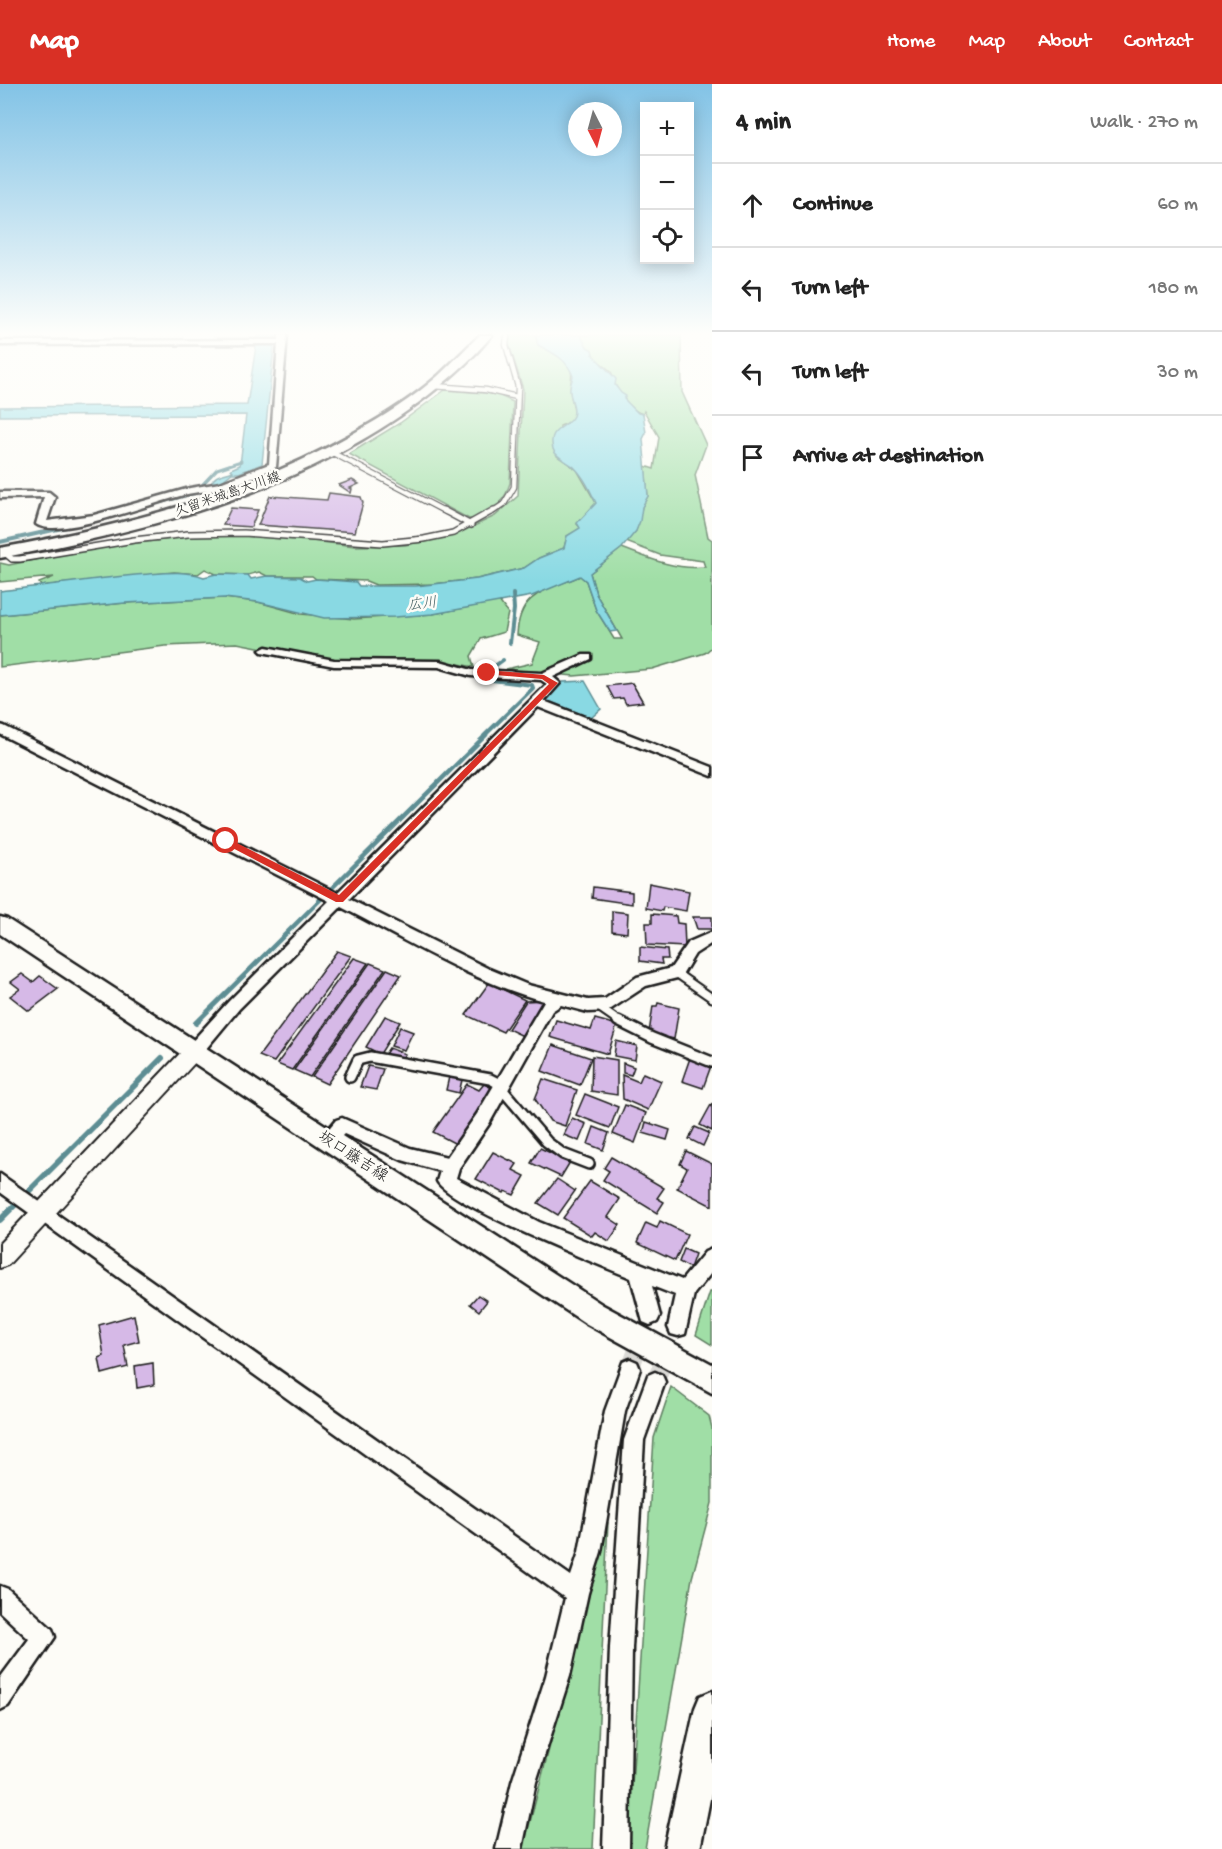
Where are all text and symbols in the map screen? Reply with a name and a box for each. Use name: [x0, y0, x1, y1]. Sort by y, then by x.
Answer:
text: Map: [30, 26, 79, 59]
text: Home: [887, 30, 935, 55]
text: Map: [968, 30, 1005, 55]
text: About: [1038, 30, 1091, 55]
text: Contact: [1124, 30, 1192, 55]
north arrow: [568, 102, 622, 156]
map controls: [640, 102, 694, 264]
button: +: [640, 102, 694, 156]
text: 4 min: [736, 108, 791, 139]
text: Walk · 270 m: [1090, 112, 1198, 135]
button: −: [640, 156, 694, 210]
icon: ahead: [736, 189, 769, 222]
text: Continue: [793, 192, 873, 218]
text: 60 m: [1158, 194, 1198, 217]
button: locate: [640, 210, 694, 264]
icon: left: [736, 273, 769, 306]
text: Turn left: [793, 276, 867, 302]
text: 180 m: [1149, 278, 1198, 301]
icon: left: [736, 357, 769, 390]
text: Turn left: [793, 360, 867, 386]
text: 30 m: [1157, 362, 1198, 385]
icon: arrive: [736, 441, 769, 474]
text: Arrive at destination: [793, 444, 983, 470]
street label: 久留米城島大川線: [172, 469, 284, 522]
water label: 広川: [406, 594, 438, 616]
route end: [473, 659, 499, 685]
route start: [212, 827, 238, 853]
street label: 坂口藤吉線: [313, 1127, 392, 1188]

